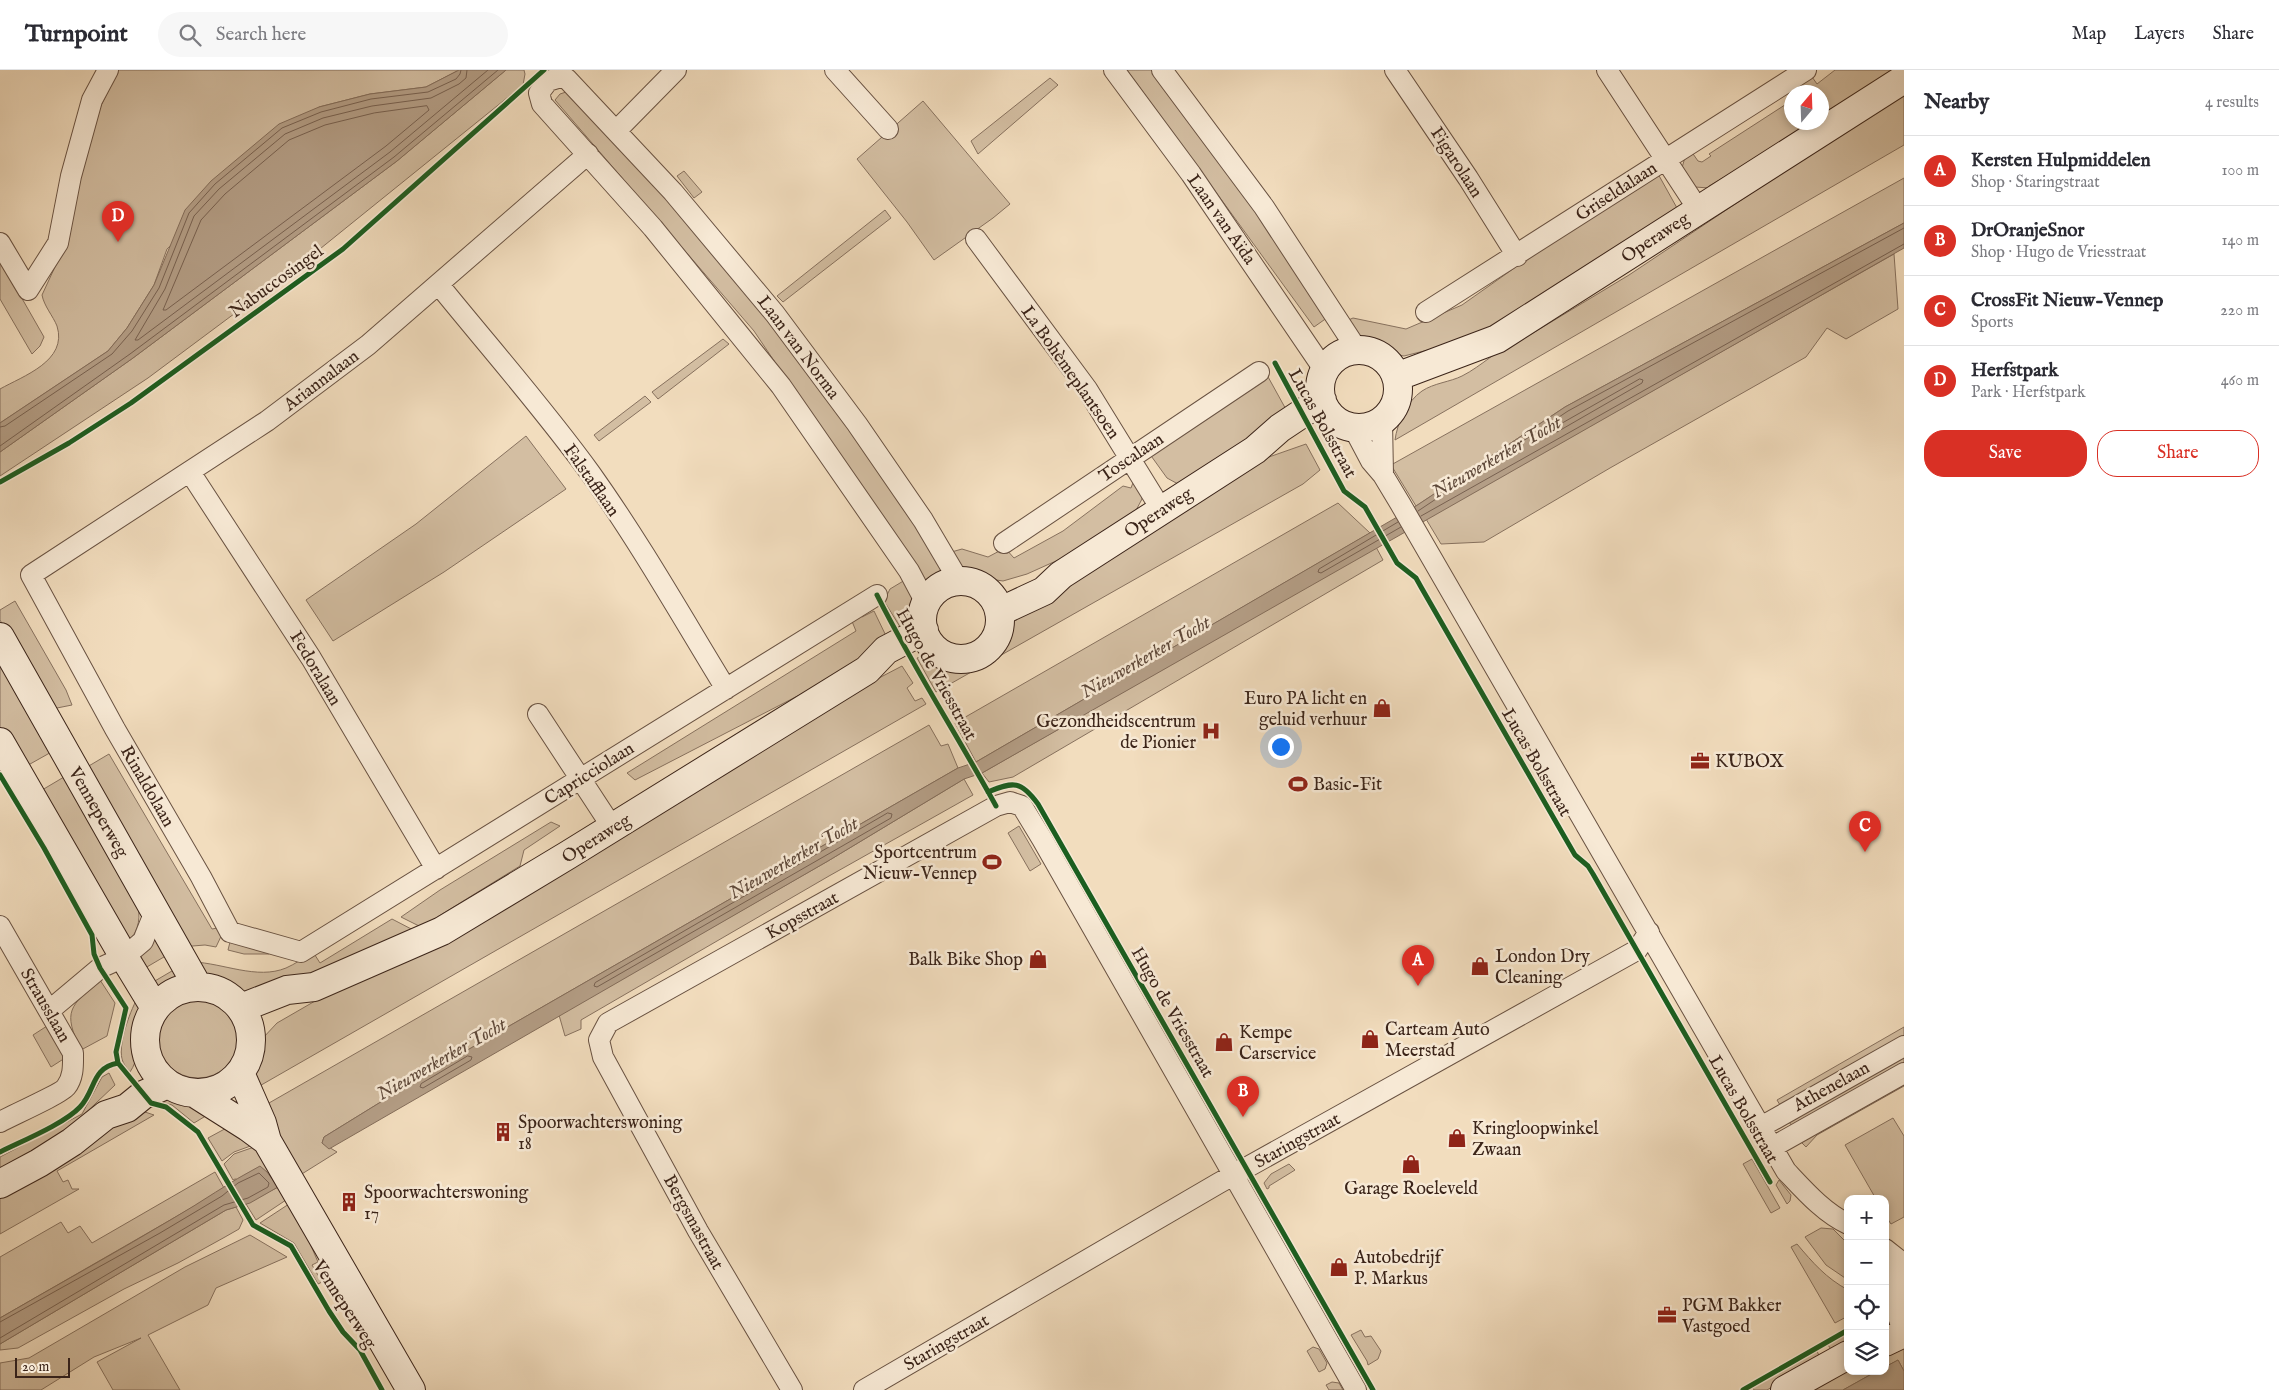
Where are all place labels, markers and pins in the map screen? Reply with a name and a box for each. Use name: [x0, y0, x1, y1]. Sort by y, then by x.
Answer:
pin: D: [102, 201, 134, 242]
place label: Euro PA licht en geluid verhuur: [1244, 688, 1367, 732]
shop icon: Euro PA licht en geluid verhuur: [1371, 697, 1393, 719]
place label: Gezondheidscentrum de Pionier: [1036, 711, 1196, 755]
hospital icon: Gezondheidscentrum de Pionier: [1200, 720, 1222, 742]
office icon: KUBOX: [1689, 750, 1711, 772]
place label: KUBOX: [1715, 751, 1784, 774]
sports icon: Basic-Fit: [1287, 773, 1309, 795]
place label: Basic-Fit: [1313, 774, 1382, 797]
pin: C: [1849, 811, 1881, 852]
place label: Sportcentrum Nieuw-Vennep: [863, 842, 977, 886]
sports icon: Sportcentrum Nieuw-Vennep: [981, 851, 1003, 873]
pin: A: [1402, 945, 1434, 986]
place label: London Dry Cleaning: [1495, 946, 1590, 990]
shop icon: Balk Bike Shop: [1027, 948, 1049, 970]
place label: Balk Bike Shop: [908, 949, 1023, 972]
shop icon: London Dry Cleaning: [1469, 955, 1491, 977]
place label: Carteam Auto Meerstad: [1385, 1019, 1490, 1063]
place label: Kempe Carservice: [1239, 1022, 1316, 1066]
shop icon: Carteam Auto Meerstad: [1359, 1028, 1381, 1050]
shop icon: Kempe Carservice: [1213, 1031, 1235, 1053]
pin: B: [1227, 1076, 1259, 1117]
place label: Spoorwachterswoning 18: [518, 1112, 683, 1156]
place label: Kringloopwinkel Zwaan: [1472, 1118, 1599, 1162]
building icon: Spoorwachterswoning 18: [492, 1121, 514, 1143]
shop icon: Kringloopwinkel Zwaan: [1446, 1127, 1468, 1149]
shop icon: Garage Roeleveld: [1400, 1153, 1422, 1175]
place label: Garage Roeleveld: [1344, 1178, 1478, 1201]
place label: Spoorwachterswoning 17: [364, 1182, 529, 1226]
building icon: Spoorwachterswoning 17: [338, 1191, 360, 1213]
place label: Autobedrijf P. Markus: [1353, 1247, 1444, 1291]
shop icon: Autobedrijf P. Markus: [1328, 1256, 1350, 1278]
place label: PGM Bakker Vastgoed: [1681, 1295, 1782, 1339]
office icon: PGM Bakker Vastgoed: [1656, 1304, 1678, 1326]

